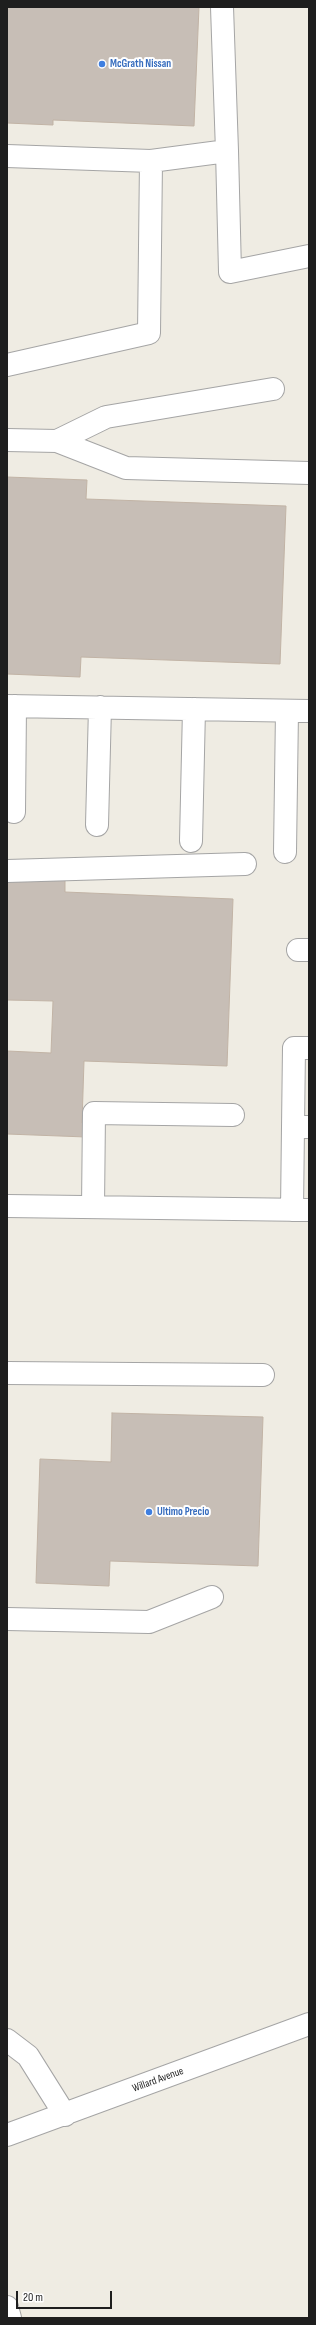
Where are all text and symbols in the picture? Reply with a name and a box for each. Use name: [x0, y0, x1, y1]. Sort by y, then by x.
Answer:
place label: McGrath Nissan: [110, 57, 171, 71]
marker: McGrath Nissan: [97, 59, 107, 69]
place label: Ultimo Precio: [157, 1505, 209, 1519]
marker: Ultimo Precio: [144, 1507, 154, 1517]
street label: Willard Avenue: [130, 2065, 186, 2095]
scale bar: [18, 2283, 114, 2309]
text: 20 m: [23, 2290, 43, 2305]

